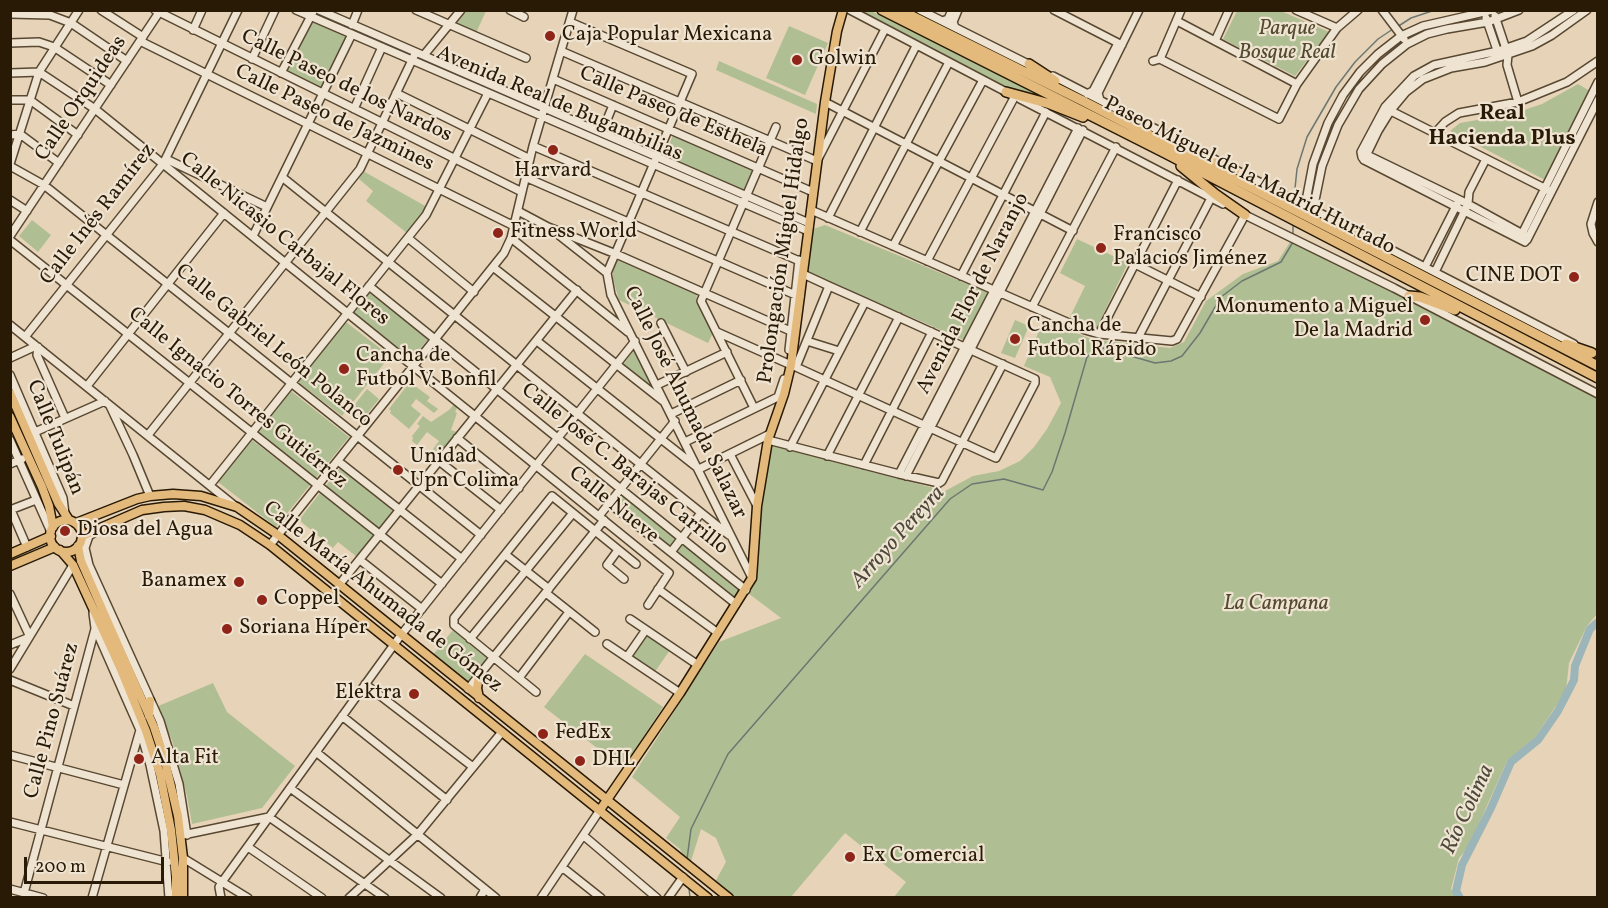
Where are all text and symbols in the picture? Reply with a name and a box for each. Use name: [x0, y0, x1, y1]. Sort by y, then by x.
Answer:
park label: Parque Bosque Real: [1238, 17, 1336, 67]
place label: Caja Popular Mexicana: [562, 23, 773, 49]
street label: Calle Paseo de los Nardos: [237, 25, 455, 149]
marker: Caja Popular Mexicana: [543, 29, 557, 43]
street label: Calle Orquideas: [31, 31, 133, 167]
street label: Avenida Real de Bugambilias: [432, 42, 686, 168]
place label: Golwin: [809, 47, 877, 73]
marker: Golwin: [790, 53, 804, 67]
street label: Calle Paseo de Jazmines: [230, 60, 438, 178]
street label: Calle Paseo de Esthela: [575, 62, 771, 164]
street label: Paseo Miguel de la Madrid Hurtado: [1099, 92, 1399, 262]
district label: Real Hacienda Plus: [1428, 102, 1576, 154]
street label: Prolongación Miguel Hidalgo: [754, 116, 816, 386]
street label: Calle Inés Ramírez: [36, 139, 162, 291]
marker: Harvard: [546, 143, 560, 157]
street label: Calle Nicasio Carbajal Flores: [174, 148, 394, 332]
place label: Harvard: [514, 159, 592, 185]
street label: Avenida Flor de Naranjo: [912, 189, 1036, 399]
place label: Fitness World: [510, 220, 637, 246]
place label: Francisco Palacios Jiménez: [1113, 223, 1267, 273]
marker: Fitness World: [491, 226, 505, 240]
marker: Francisco Palacios Jiménez: [1094, 241, 1108, 255]
street label: Calle Gabriel León Polanco: [170, 260, 376, 434]
place label: CINE DOT: [1466, 264, 1562, 290]
marker: CINE DOT: [1567, 270, 1581, 284]
street label: Calle José Ahumada Salazar: [617, 283, 751, 523]
place label: Monumento a Miguel De la Madrid: [1215, 295, 1413, 345]
street label: Calle Ignacio Torres Gutiérrez: [122, 303, 352, 495]
marker: Monumento a Miguel De la Madrid: [1418, 313, 1432, 327]
place label: Cancha de Futbol Rápido: [1027, 314, 1156, 364]
marker: Cancha de Futbol Rápido: [1008, 332, 1022, 346]
place label: Cancha de Futbol V. Bonfil: [356, 344, 497, 394]
marker: Cancha de Futbol V. Bonfil: [337, 362, 351, 376]
street label: Calle Tulipán: [20, 377, 88, 499]
street label: Calle José C. Barajas Carrillo: [515, 379, 733, 561]
place label: Unidad Upn Colima: [410, 445, 519, 495]
street label: Calle Nueve: [563, 462, 663, 550]
marker: Unidad Upn Colima: [391, 463, 405, 477]
water label: Arroyo Pereyra: [846, 481, 952, 595]
street label: Calle María Ahumada de Gómez: [257, 497, 507, 699]
place label: Diosa del Agua: [77, 518, 214, 544]
marker: Diosa del Agua: [58, 524, 72, 538]
place label: Banamex: [141, 569, 227, 595]
marker: Banamex: [232, 575, 246, 589]
place label: Coppel: [274, 587, 339, 613]
park label: La Campana: [1223, 592, 1329, 618]
marker: Coppel: [255, 593, 269, 607]
place label: Soriana Híper: [239, 616, 367, 642]
marker: Soriana Híper: [220, 622, 234, 636]
street label: Calle Pino Suárez: [20, 640, 86, 802]
place label: Elektra: [335, 681, 402, 707]
marker: Elektra: [407, 687, 421, 701]
place label: FedEx: [555, 721, 611, 747]
marker: FedEx: [536, 727, 550, 741]
place label: Alta Fit: [151, 746, 219, 772]
place label: DHL: [592, 748, 635, 774]
marker: Alta Fit: [132, 752, 146, 766]
marker: DHL: [573, 754, 587, 768]
water label: Río Colima: [1437, 761, 1501, 859]
place label: Ex Comercial: [862, 844, 984, 870]
scale bar: [27, 845, 166, 883]
marker: Ex Comercial: [843, 850, 857, 864]
text: 200 m: [35, 855, 86, 880]

